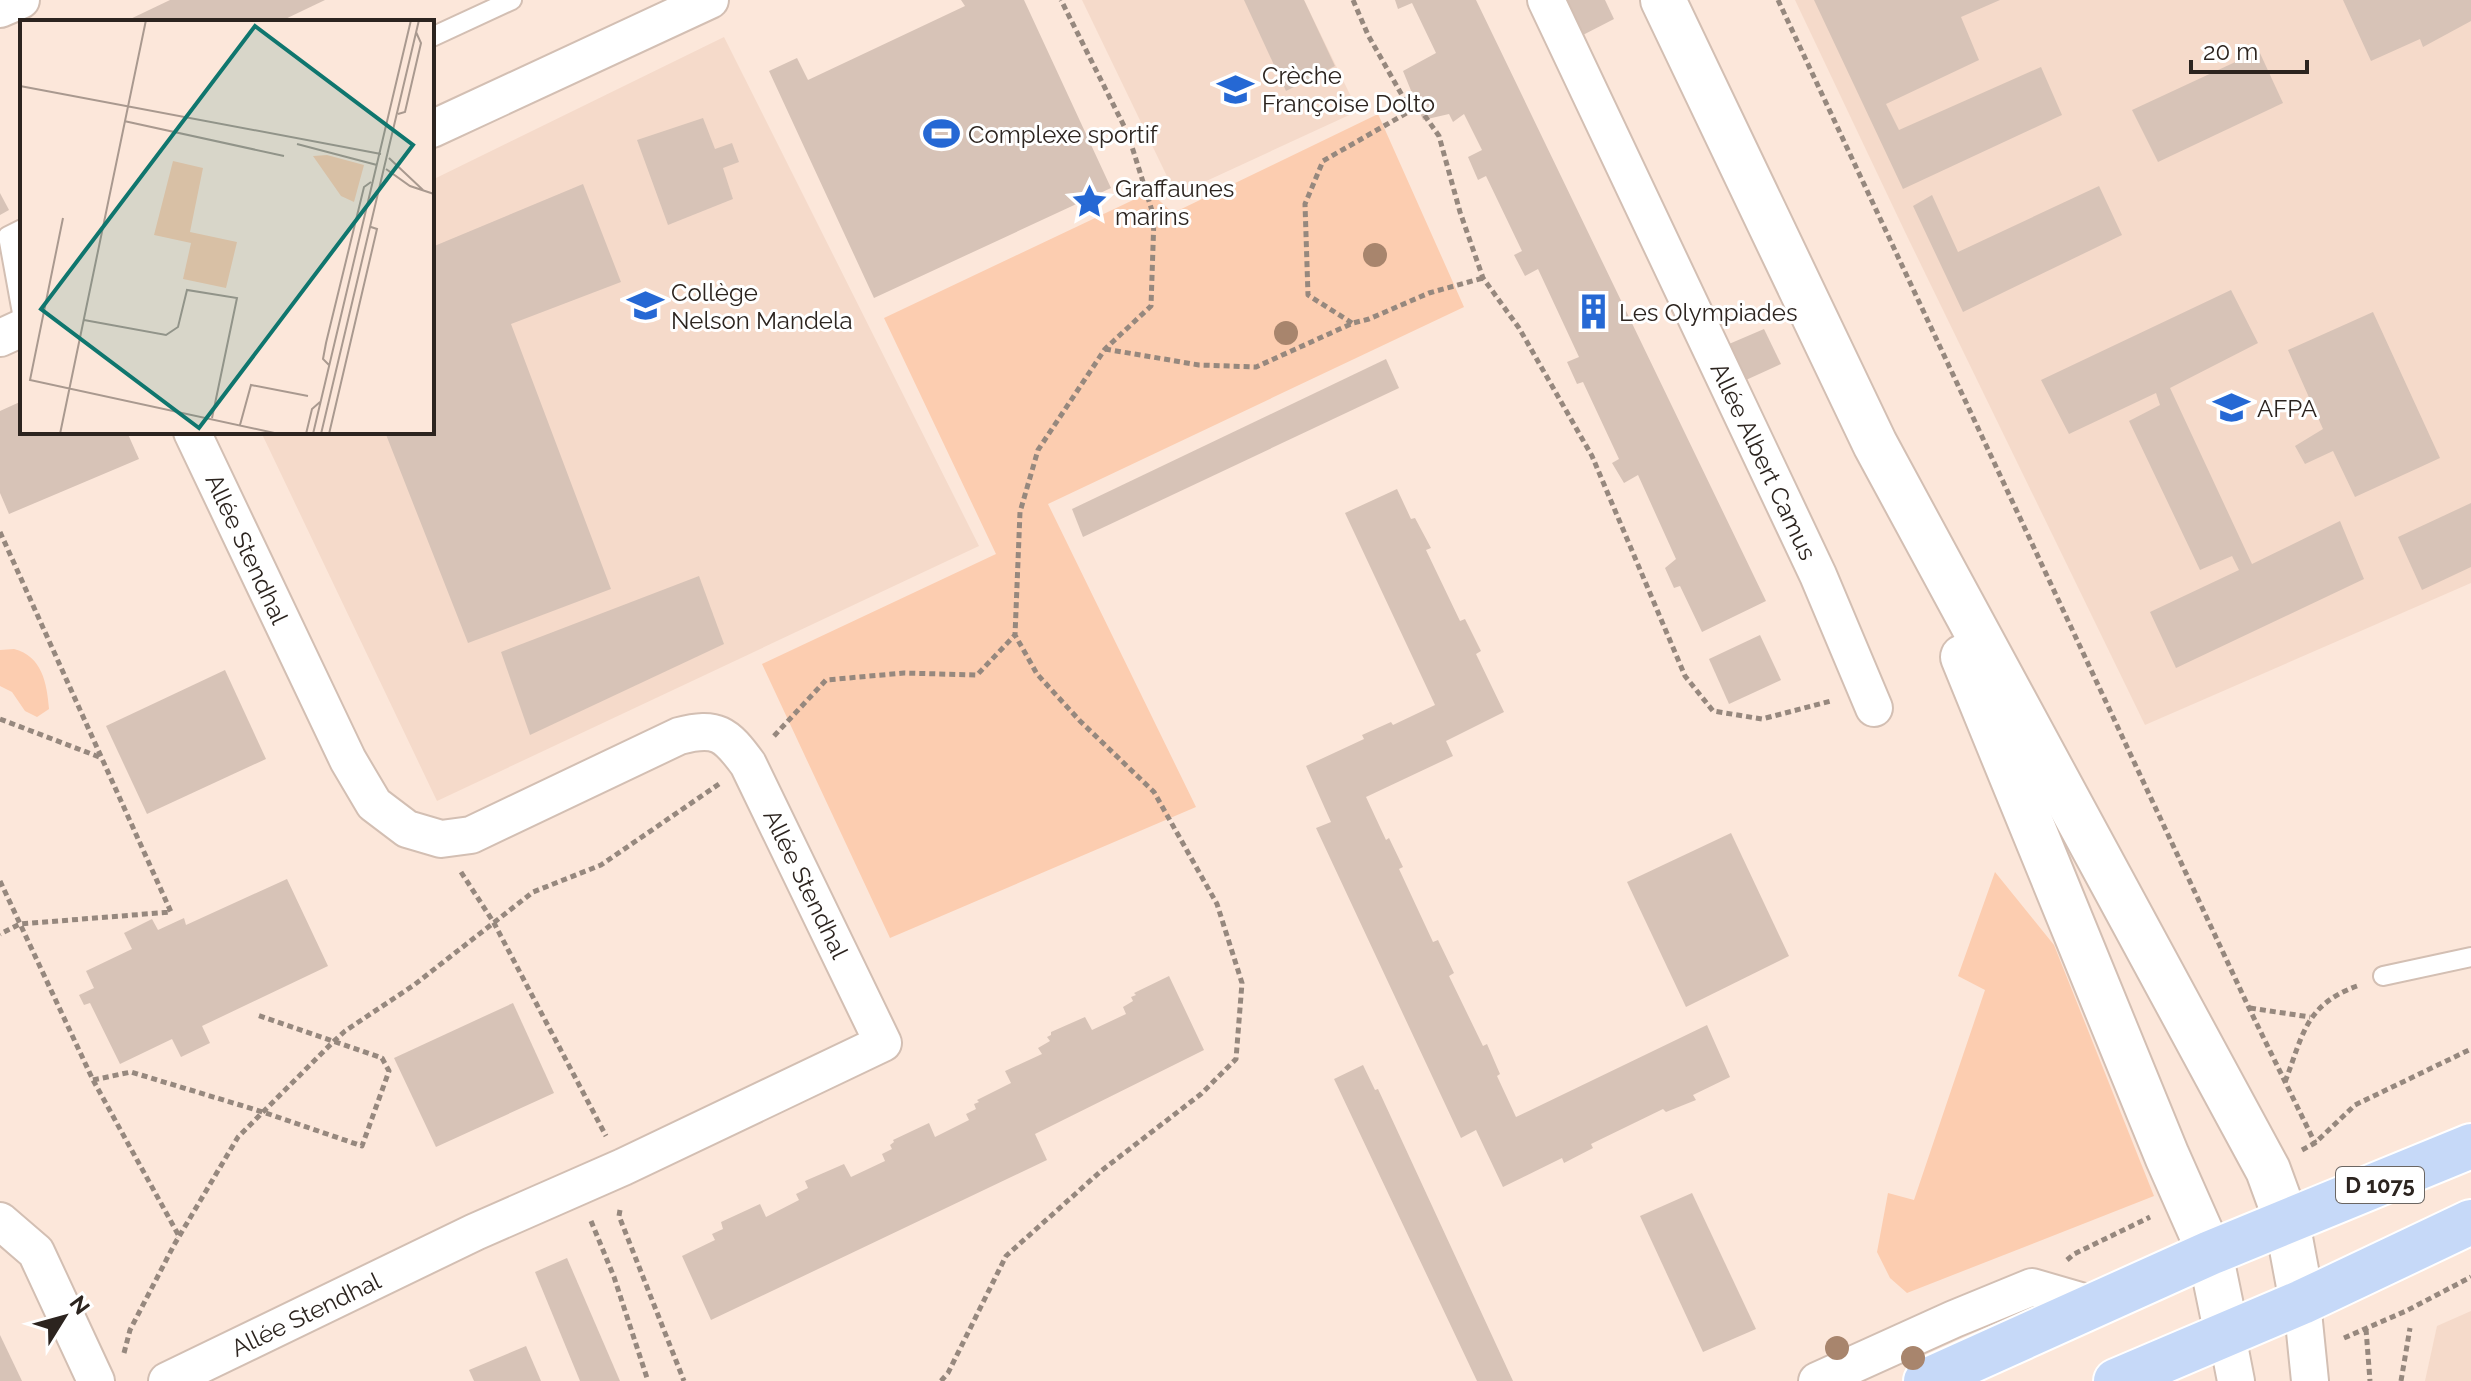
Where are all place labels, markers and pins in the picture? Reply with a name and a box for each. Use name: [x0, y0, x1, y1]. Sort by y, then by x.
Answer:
place label: Crèche Françoise Dolto: [1262, 61, 1435, 118]
school or university icon: Crèche Françoise Dolto: [1217, 70, 1255, 108]
sports icon: Complexe sportif: [923, 115, 961, 153]
place label: Complexe sportif: [968, 120, 1159, 149]
place label: Graffaunes marins: [1115, 174, 1234, 231]
place icon: Graffaunes marins: [1070, 183, 1108, 221]
place label: Collège Nelson Mandela: [671, 278, 853, 335]
school or university icon: Collège Nelson Mandela: [626, 287, 664, 325]
building icon: Les Olympiades: [1574, 293, 1612, 331]
place label: Les Olympiades: [1619, 298, 1797, 327]
school or university icon: AFPA: [2212, 389, 2250, 427]
place label: AFPA: [2257, 394, 2317, 423]

